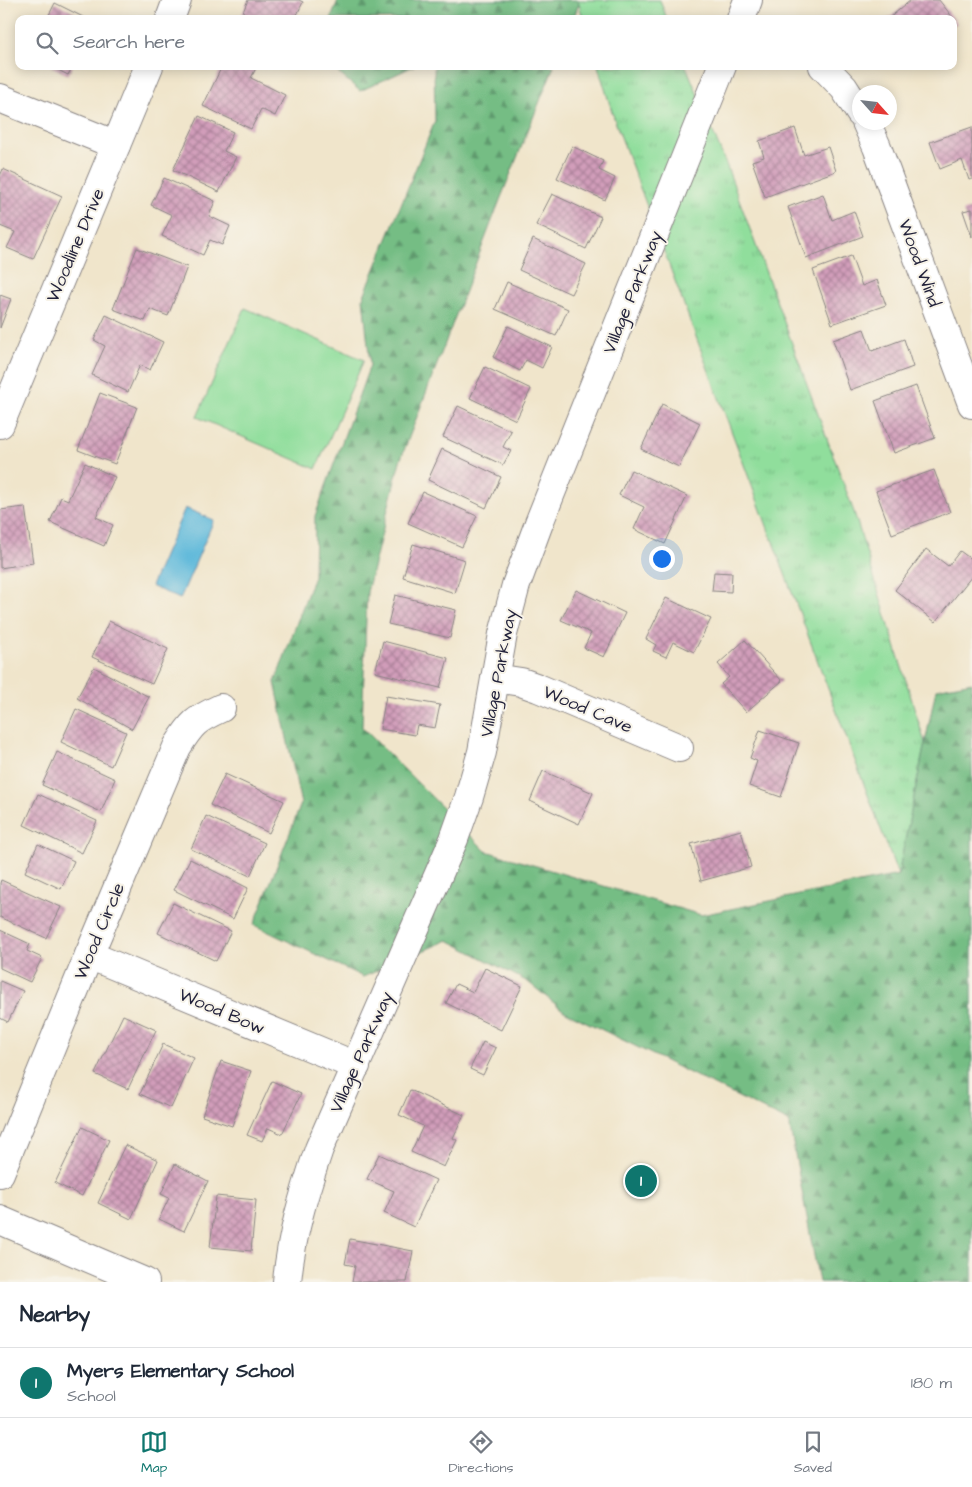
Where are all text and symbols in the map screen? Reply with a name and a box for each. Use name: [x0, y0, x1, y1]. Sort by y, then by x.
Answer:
search box: [15, 15, 957, 70]
icon: search: [33, 29, 61, 57]
text: Search here: [73, 29, 185, 56]
north arrow: [852, 85, 897, 130]
street label: Woodline Drive: [40, 184, 111, 306]
street label: Wood Wind: [892, 216, 947, 310]
street label: Village Parkway: [596, 227, 669, 358]
your location: [649, 546, 675, 572]
street label: Village Parkway: [474, 607, 524, 740]
street label: Wood Cave: [539, 679, 636, 740]
street label: Wood Circle: [68, 879, 131, 983]
street label: Wood Bow: [175, 982, 269, 1041]
street label: Village Parkway: [324, 988, 400, 1117]
pin: 1: [625, 1162, 657, 1200]
text: Nearby: [20, 1300, 90, 1329]
text: Myers Elementary School: [67, 1358, 294, 1385]
text: 1: [35, 1372, 37, 1394]
text: 180 m: [911, 1372, 952, 1394]
text: School: [67, 1385, 116, 1407]
tab: Map: [140, 1428, 168, 1478]
tab: Directions: [448, 1428, 513, 1478]
tab: Saved: [794, 1428, 832, 1478]

